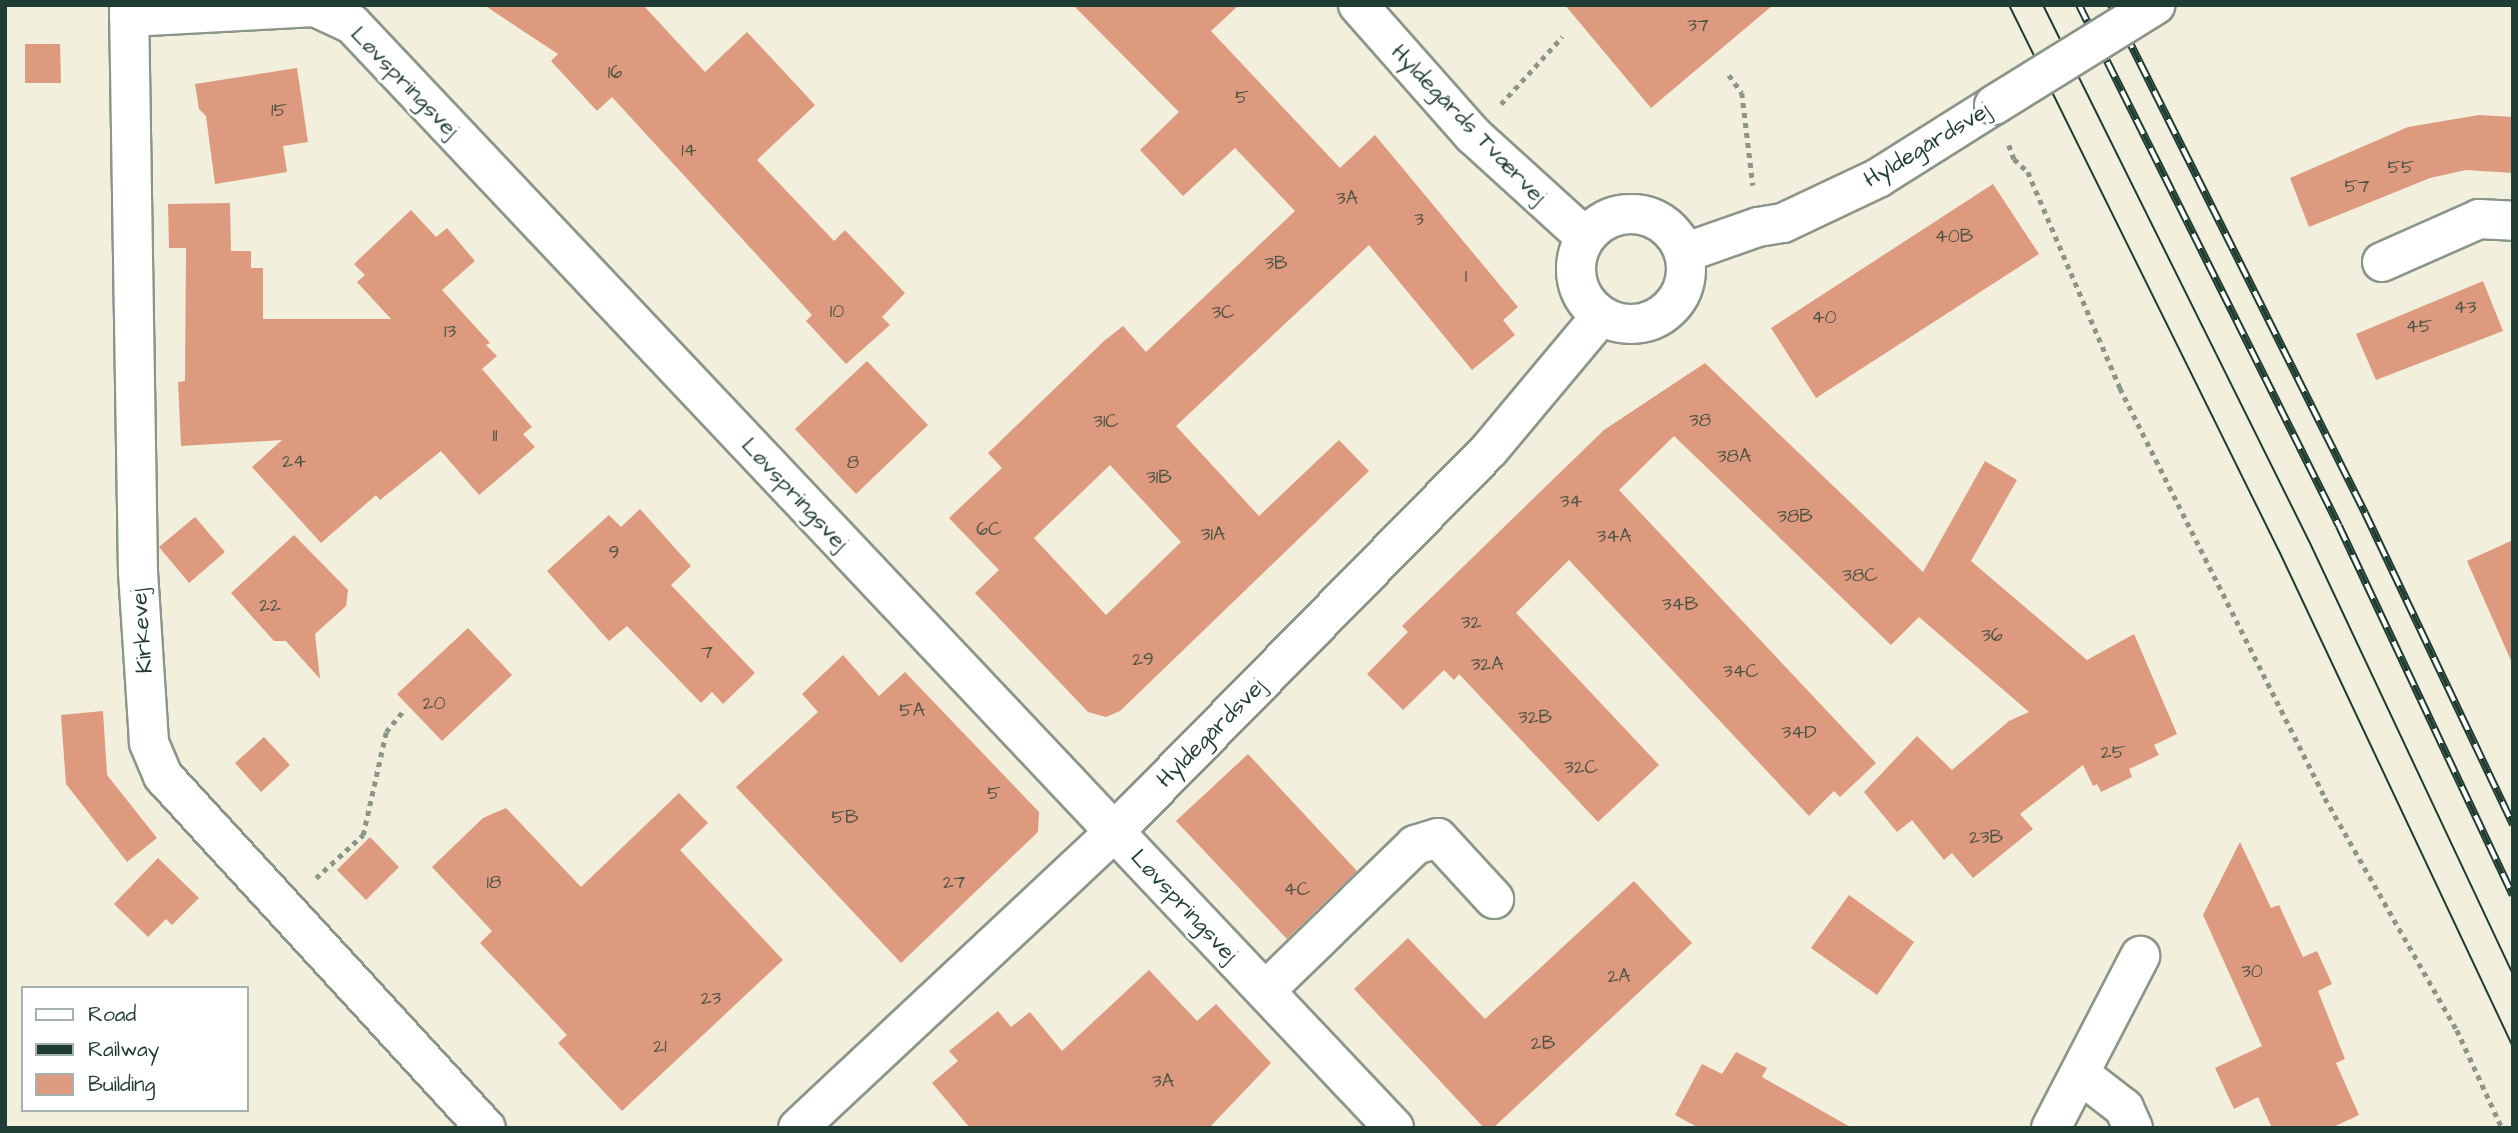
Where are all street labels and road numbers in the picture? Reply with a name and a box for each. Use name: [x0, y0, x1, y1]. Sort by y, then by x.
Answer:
street label: Løvspringsvej: [345, 20, 465, 144]
street label: Hyldegårds Tværvej: [1385, 38, 1553, 210]
street label: Hyldegårdsvej: [1859, 96, 1995, 194]
street label: Løvspringsvej: [736, 432, 854, 556]
street label: Kirkevej: [125, 588, 159, 674]
street label: Hyldegårdsvej: [1151, 673, 1271, 793]
street label: Løvspringsvej: [1125, 844, 1243, 968]

